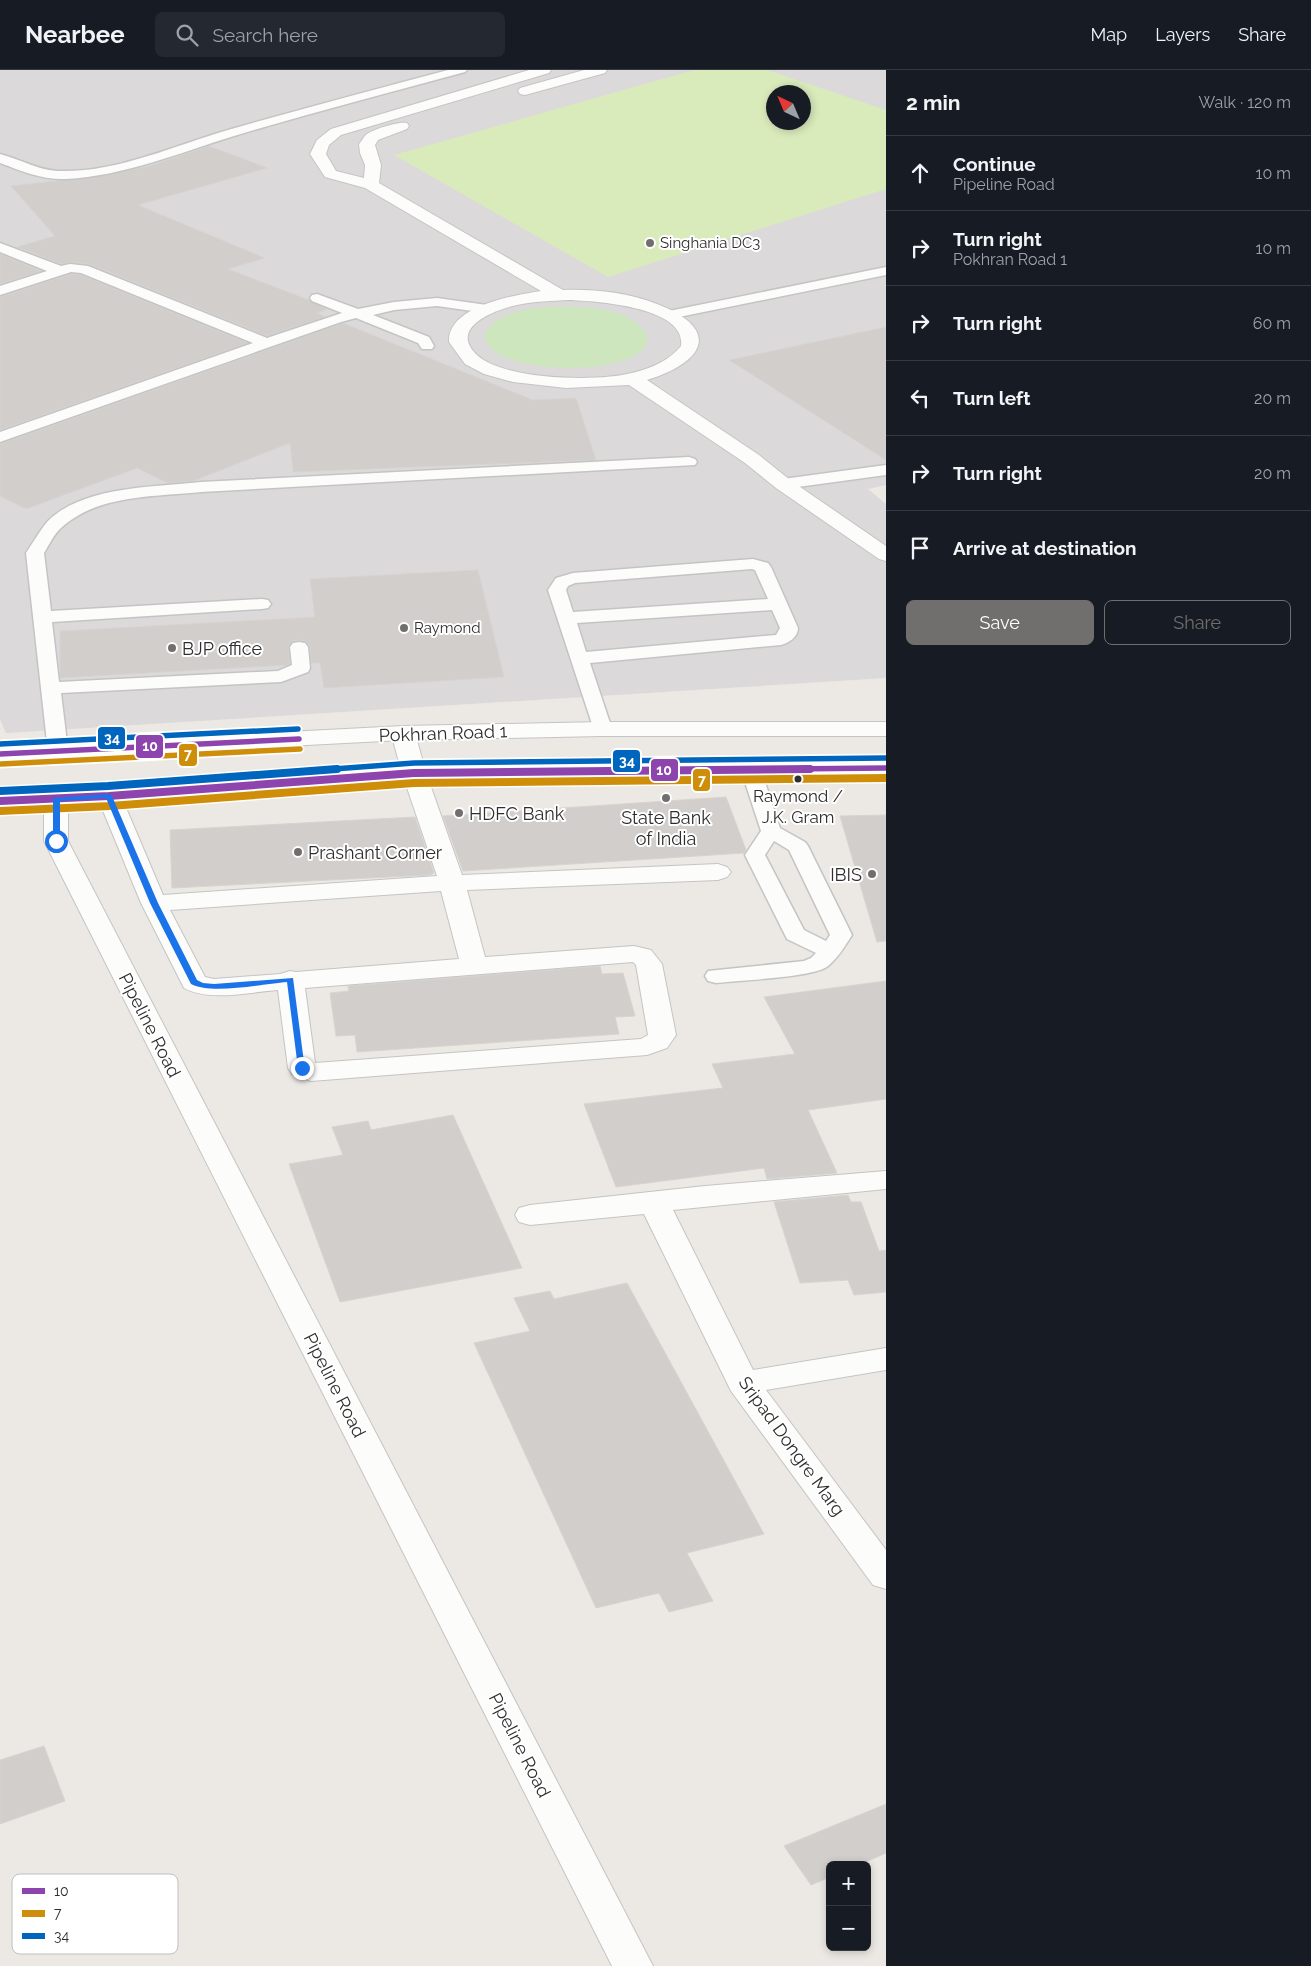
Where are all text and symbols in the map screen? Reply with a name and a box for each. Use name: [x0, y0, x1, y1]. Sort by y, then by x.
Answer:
search box: [155, 12, 505, 57]
text: Nearbee: [25, 20, 125, 49]
icon: search: [173, 21, 201, 49]
text: Search here: [213, 24, 318, 46]
text: Map: [1091, 24, 1127, 45]
text: Layers: [1155, 24, 1210, 45]
text: Share: [1238, 24, 1286, 45]
north arrow: [766, 85, 811, 130]
text: 2 min: [906, 90, 960, 115]
text: Walk · 120 m: [1199, 93, 1291, 112]
text: Continue: [953, 153, 1036, 175]
icon: ahead: [906, 159, 934, 187]
text: 10 m: [1256, 164, 1291, 183]
text: Pipeline Road: [953, 175, 1055, 194]
text: Turn right: [953, 228, 1042, 250]
place label: Singhania DC3: [660, 234, 760, 252]
icon: right: [906, 234, 934, 262]
marker: Singhania DC3: [644, 237, 656, 249]
text: 10 m: [1256, 239, 1291, 258]
text: Pokhran Road 1: [953, 250, 1067, 269]
icon: right: [906, 309, 934, 337]
text: Turn right: [953, 312, 1042, 334]
text: 60 m: [1253, 314, 1291, 333]
icon: left: [906, 384, 934, 412]
text: Turn left: [953, 387, 1030, 409]
text: 20 m: [1254, 389, 1291, 408]
icon: right: [906, 459, 934, 487]
text: Turn right: [953, 462, 1042, 484]
text: 20 m: [1254, 464, 1291, 483]
icon: arrive: [906, 534, 934, 562]
text: Arrive at destination: [953, 537, 1137, 559]
button: Save: [906, 600, 1094, 645]
button: Share: [1104, 600, 1291, 645]
place label: Raymond: [414, 619, 481, 637]
marker: Raymond: [398, 622, 410, 634]
place label: BJP office: [182, 638, 263, 659]
marker: BJP office: [166, 642, 178, 654]
street label: Pokhran Road 1: [378, 720, 508, 746]
line badge: 34: [97, 726, 126, 750]
text: 34: [104, 730, 120, 746]
line badge: 10: [135, 734, 164, 759]
text: 10: [142, 738, 158, 754]
line badge: 7: [178, 743, 198, 767]
text: 7: [184, 746, 192, 762]
line badge: 34: [612, 749, 641, 773]
text: 34: [619, 753, 635, 769]
line badge: 10: [650, 758, 679, 782]
text: 10: [656, 762, 672, 778]
line badge: 7: [692, 768, 711, 792]
text: 7: [698, 772, 706, 788]
marker: Raymond / J.K. Gram: [793, 774, 803, 784]
place label: Raymond / J.K. Gram: [753, 786, 843, 827]
marker: State Bank of India: [660, 792, 672, 804]
place label: HDFC Bank: [469, 803, 565, 824]
marker: HDFC Bank: [453, 807, 465, 819]
place label: State Bank of India: [621, 807, 711, 849]
route start: [45, 830, 68, 853]
place label: Prashant Corner: [308, 842, 443, 863]
marker: Prashant Corner: [292, 846, 304, 858]
place label: IBIS: [830, 864, 862, 885]
marker: IBIS: [866, 868, 878, 880]
street label: Pipeline Road: [115, 969, 185, 1081]
route end: [291, 1057, 314, 1080]
street label: Pipeline Road: [300, 1329, 370, 1441]
street label: Sripad Dongre Marg: [734, 1372, 850, 1520]
street label: Pipeline Road: [485, 1689, 555, 1801]
map controls: [826, 1861, 871, 1951]
button: +: [826, 1861, 871, 1906]
legend: [12, 1874, 178, 1954]
text: 10: [54, 1883, 69, 1899]
text: 7: [54, 1905, 62, 1921]
button: −: [826, 1906, 871, 1951]
text: 34: [54, 1928, 69, 1944]

